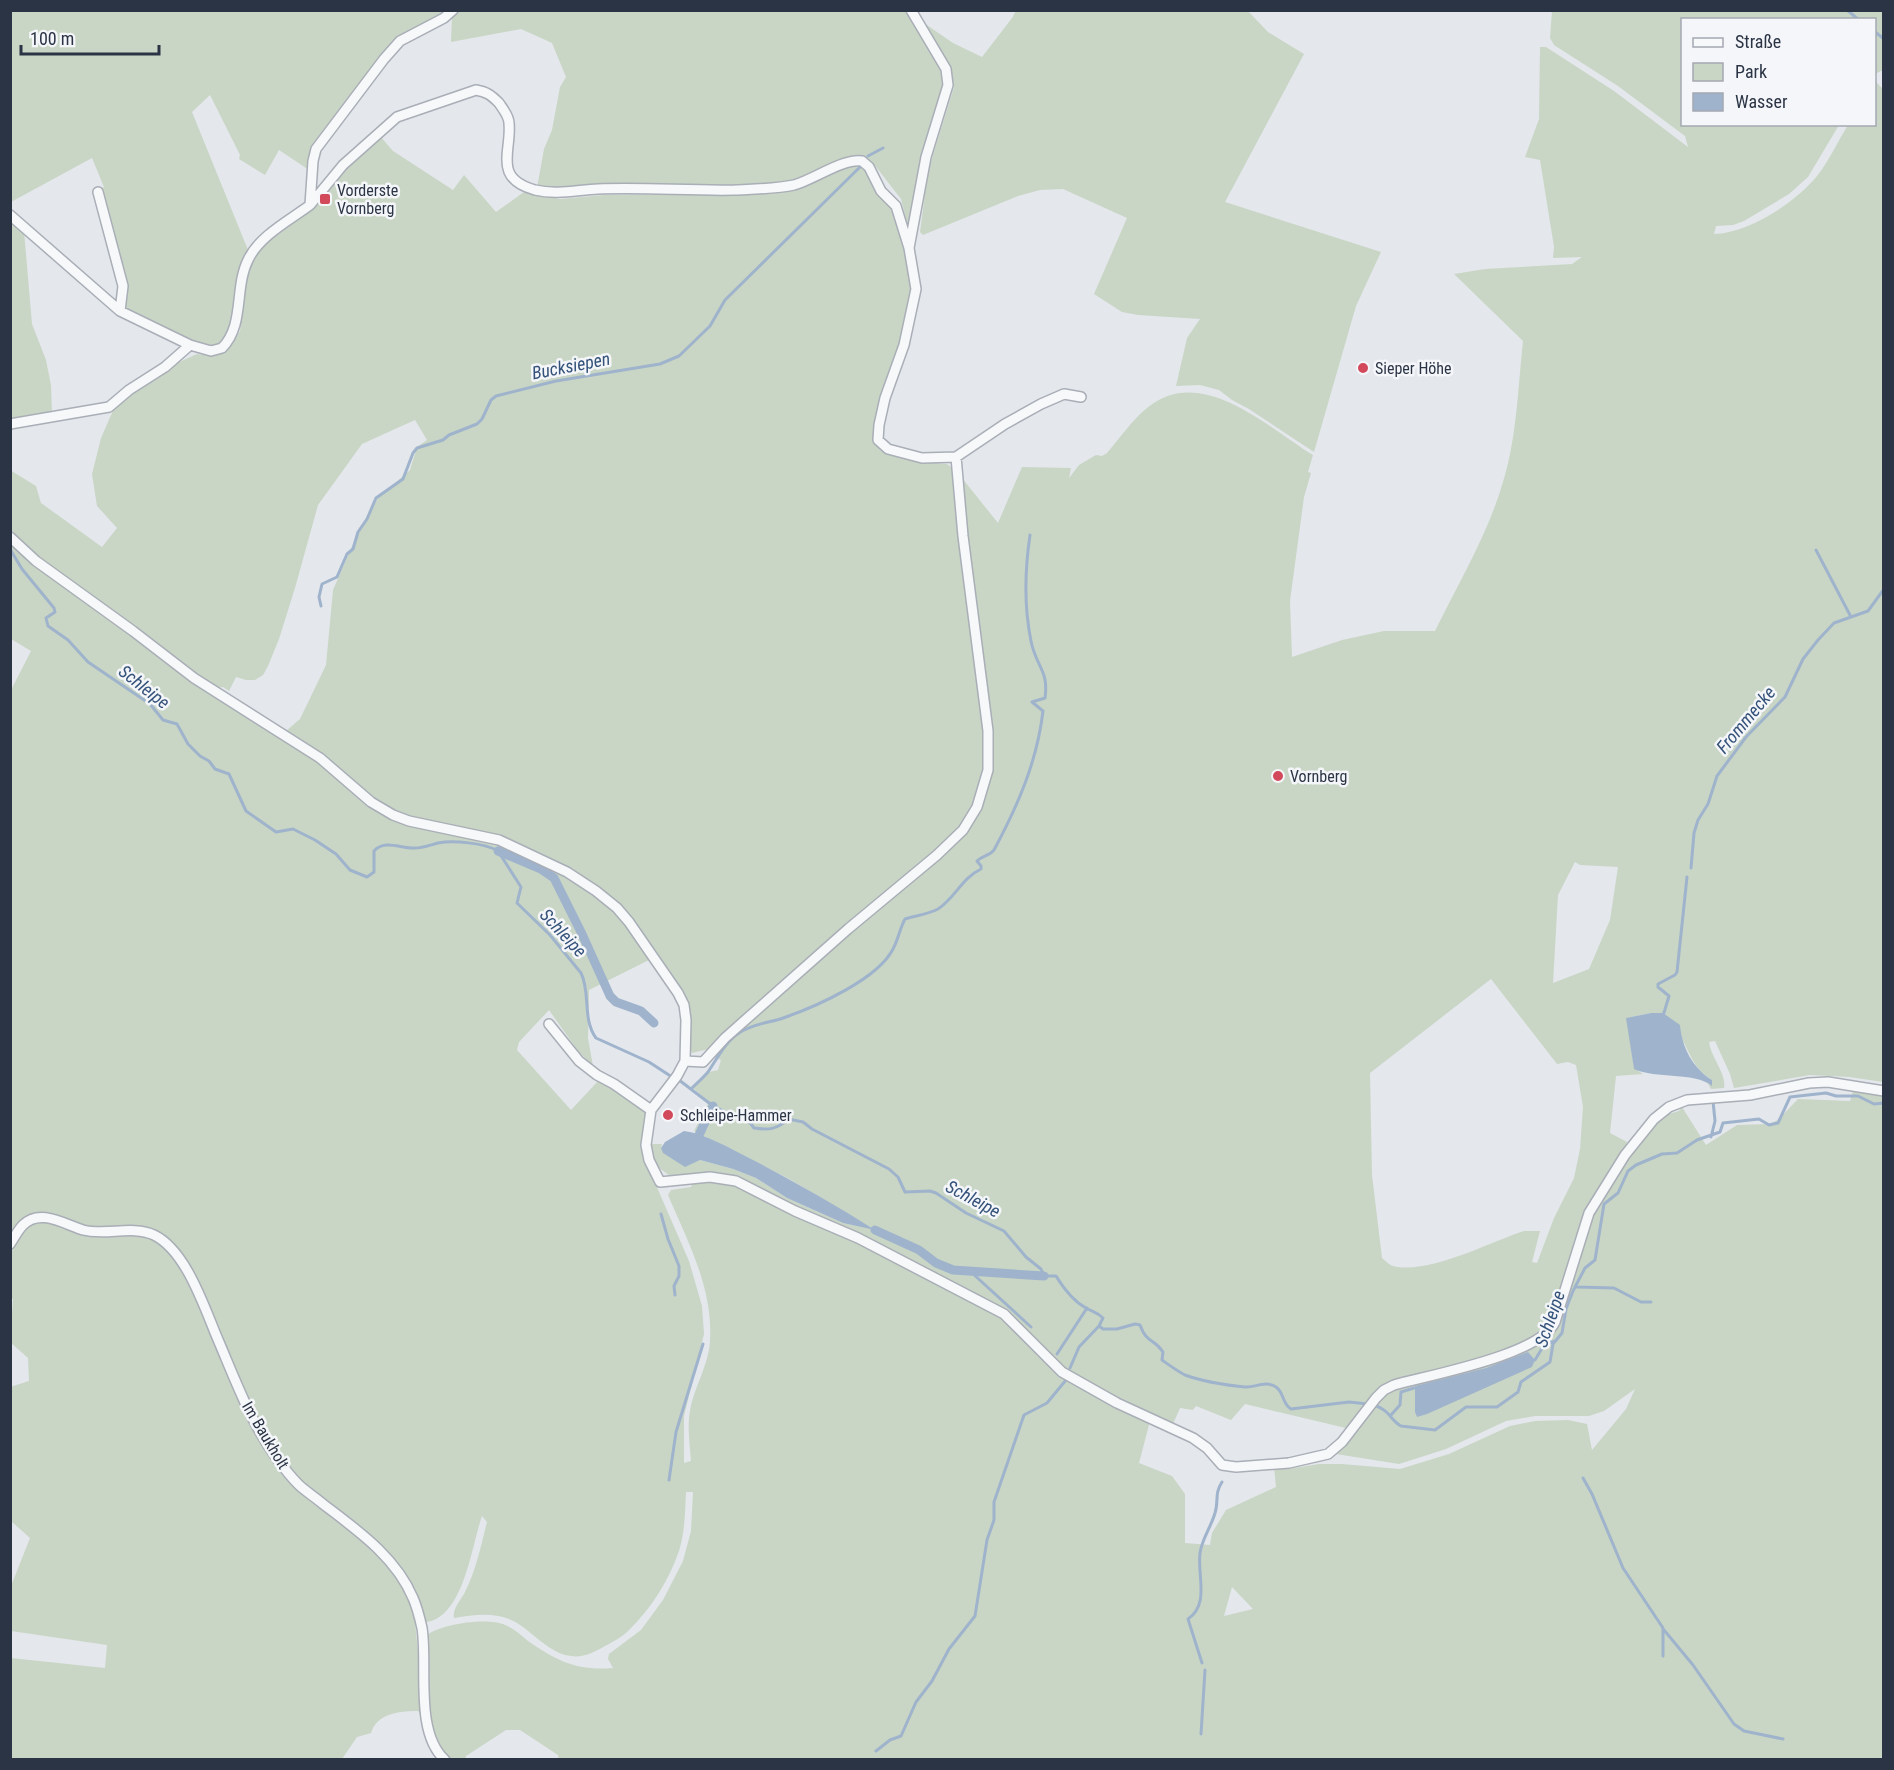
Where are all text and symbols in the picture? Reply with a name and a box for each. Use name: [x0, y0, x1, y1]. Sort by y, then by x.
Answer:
scale bar: [21, 18, 159, 56]
legend: [1681, 18, 1876, 126]
text: 100 m: [30, 28, 74, 49]
text: Straße: [1735, 31, 1781, 52]
text: Park: [1735, 61, 1767, 82]
text: Wasser: [1735, 91, 1788, 112]
place label: Vorderste Vornberg: [337, 181, 398, 218]
marker: Vorderste Vornberg: [318, 192, 332, 206]
water label: Bucksiepen: [530, 348, 612, 383]
place label: Sieper Höhe: [1375, 359, 1452, 378]
marker: Sieper Höhe: [1356, 361, 1370, 375]
water label: Schleipe: [115, 660, 174, 713]
water label: Frommecke: [1712, 682, 1780, 757]
place label: Vornberg: [1290, 767, 1347, 786]
marker: Vornberg: [1271, 769, 1285, 783]
water label: Schleipe: [536, 904, 591, 961]
place label: Schleipe-Hammer: [680, 1106, 792, 1125]
marker: Schleipe-Hammer: [661, 1108, 675, 1122]
water label: Schleipe: [942, 1176, 1004, 1222]
water label: Schleipe: [1530, 1288, 1569, 1350]
street label: Im Baukholt: [238, 1398, 293, 1473]

